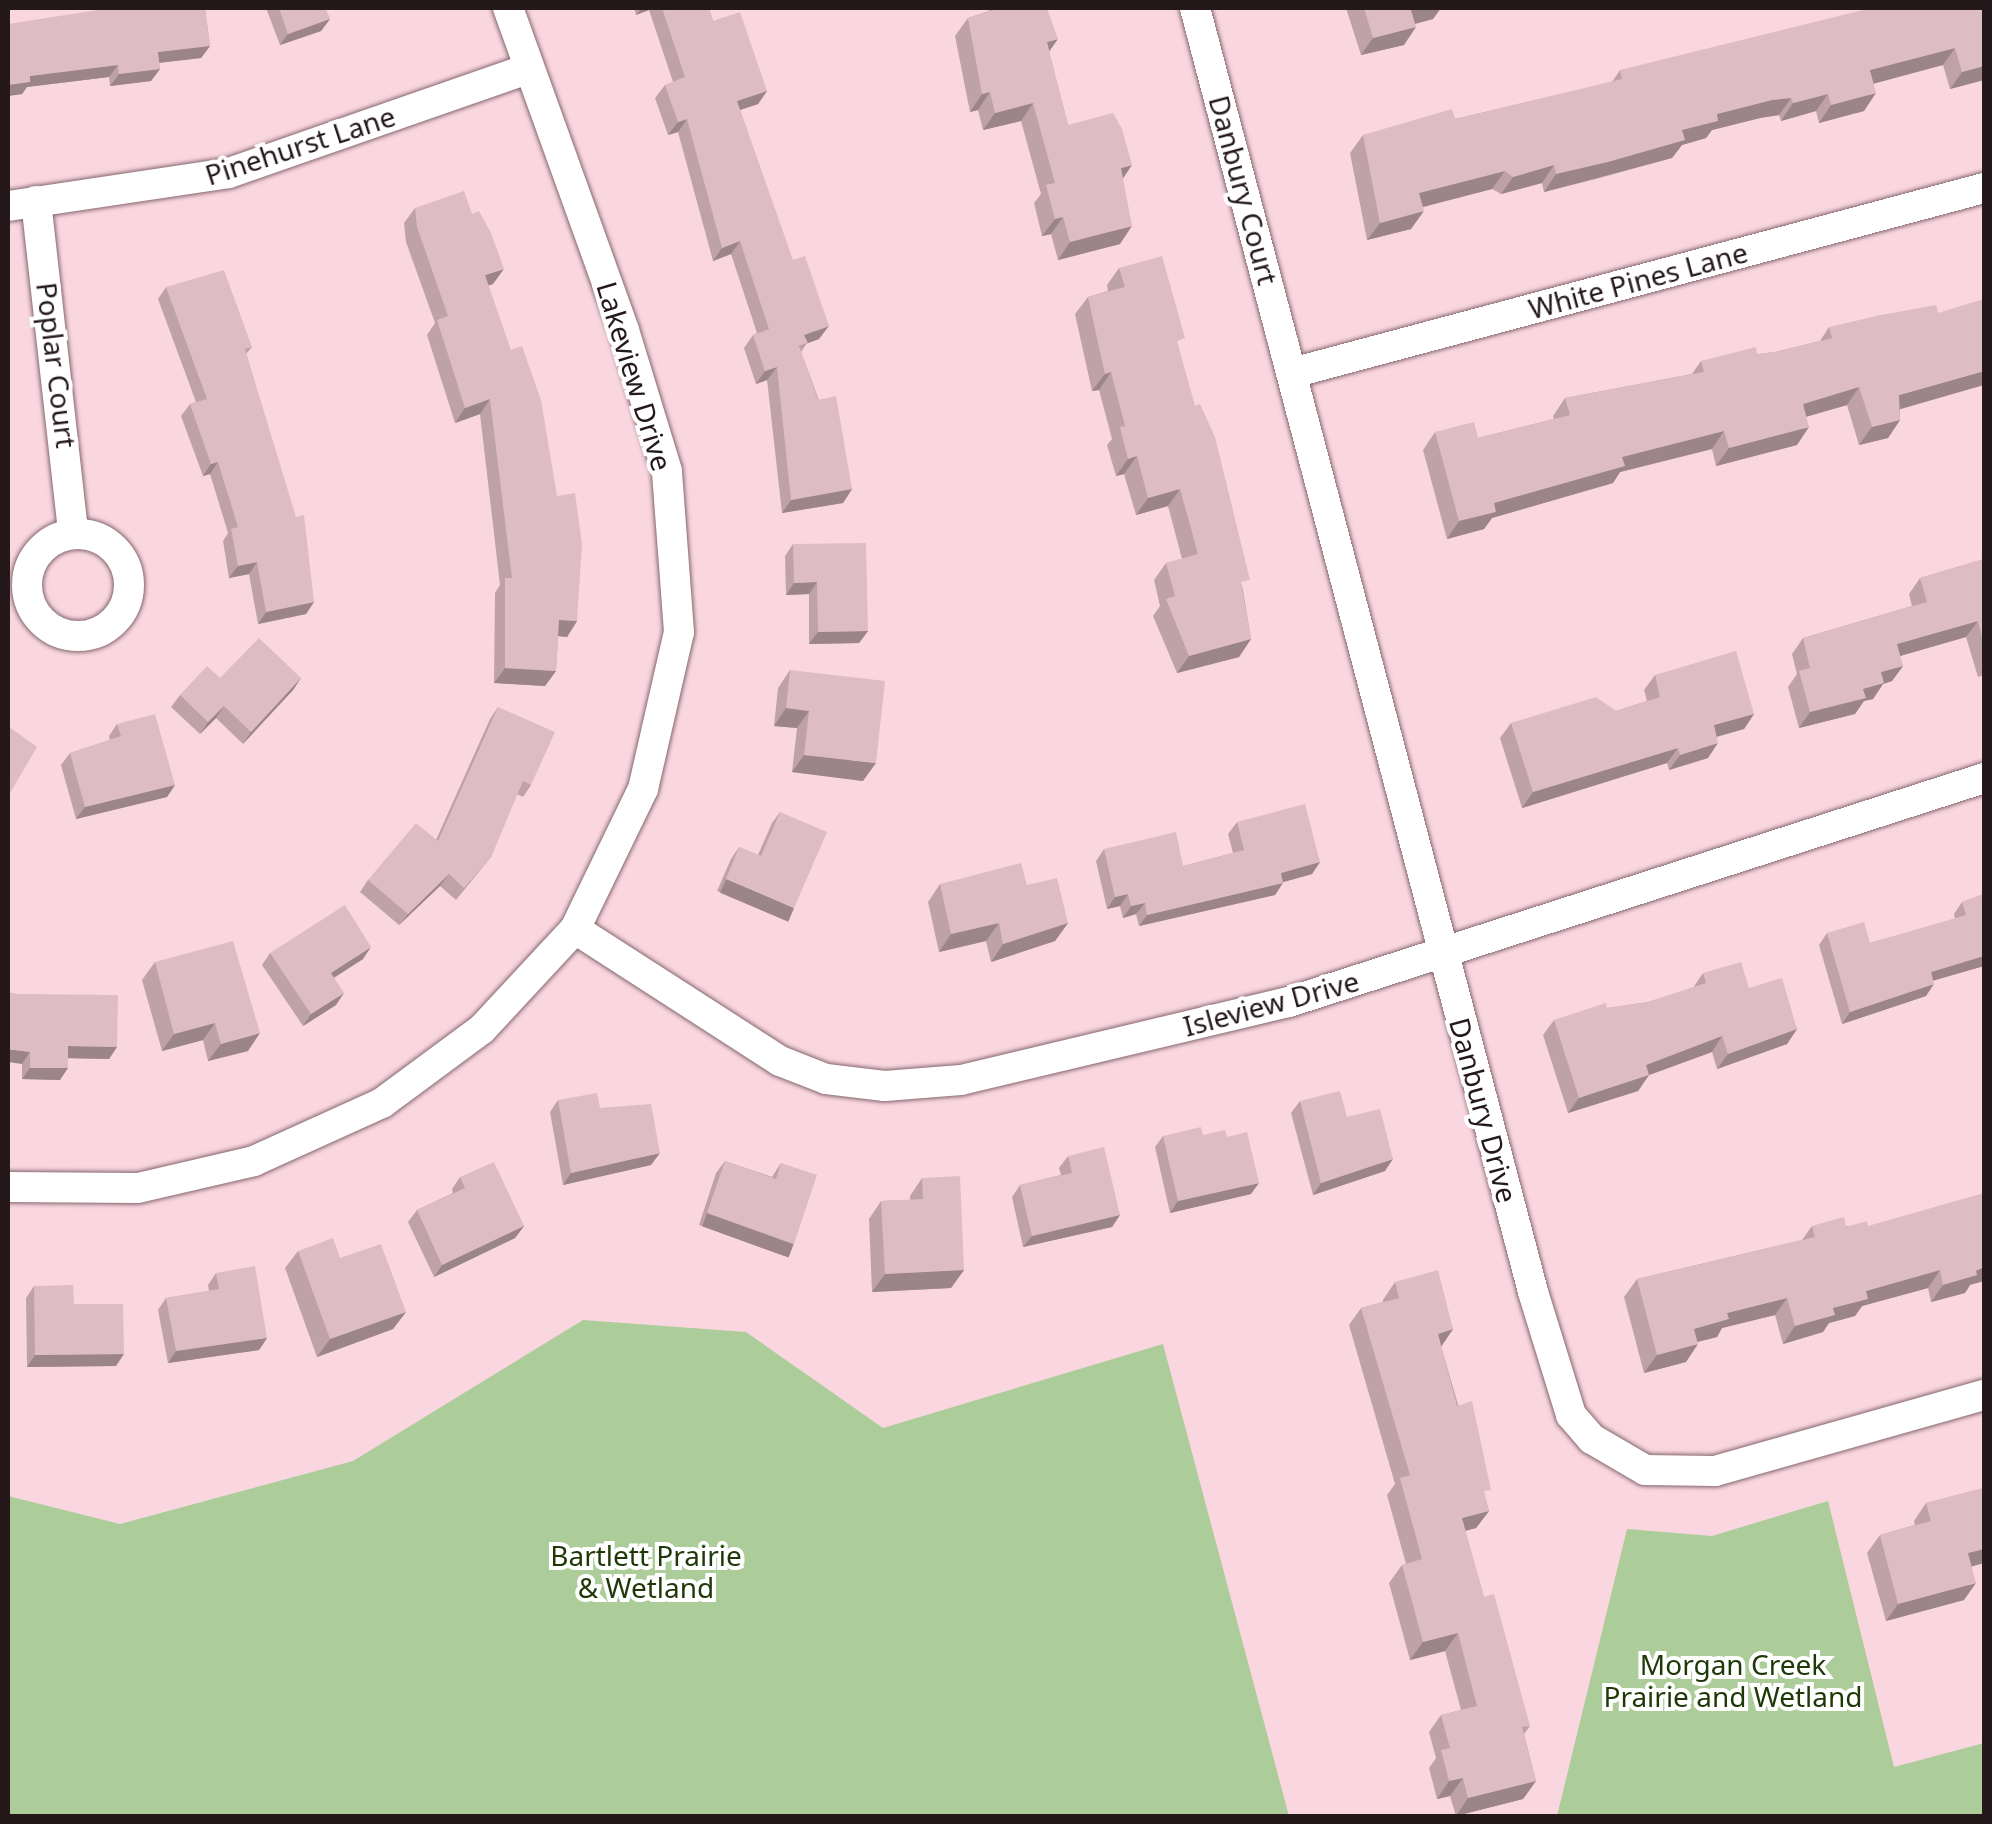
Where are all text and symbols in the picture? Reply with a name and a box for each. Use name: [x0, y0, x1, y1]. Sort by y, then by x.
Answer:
street label: Danbury Court: [1203, 92, 1285, 288]
street label: Pinehurst Lane: [201, 98, 399, 192]
street label: White Pines Lane: [1525, 235, 1751, 325]
street label: Lakeview Drive: [590, 277, 680, 475]
street label: Poplar Court: [30, 280, 84, 450]
street label: Isleview Drive: [1179, 963, 1363, 1043]
street label: Danbury Drive: [1443, 1014, 1525, 1206]
park label: Bartlett Prairie & Wetland: [550, 1538, 742, 1604]
park label: Morgan Creek Prairie and Wetland: [1603, 1647, 1863, 1713]

